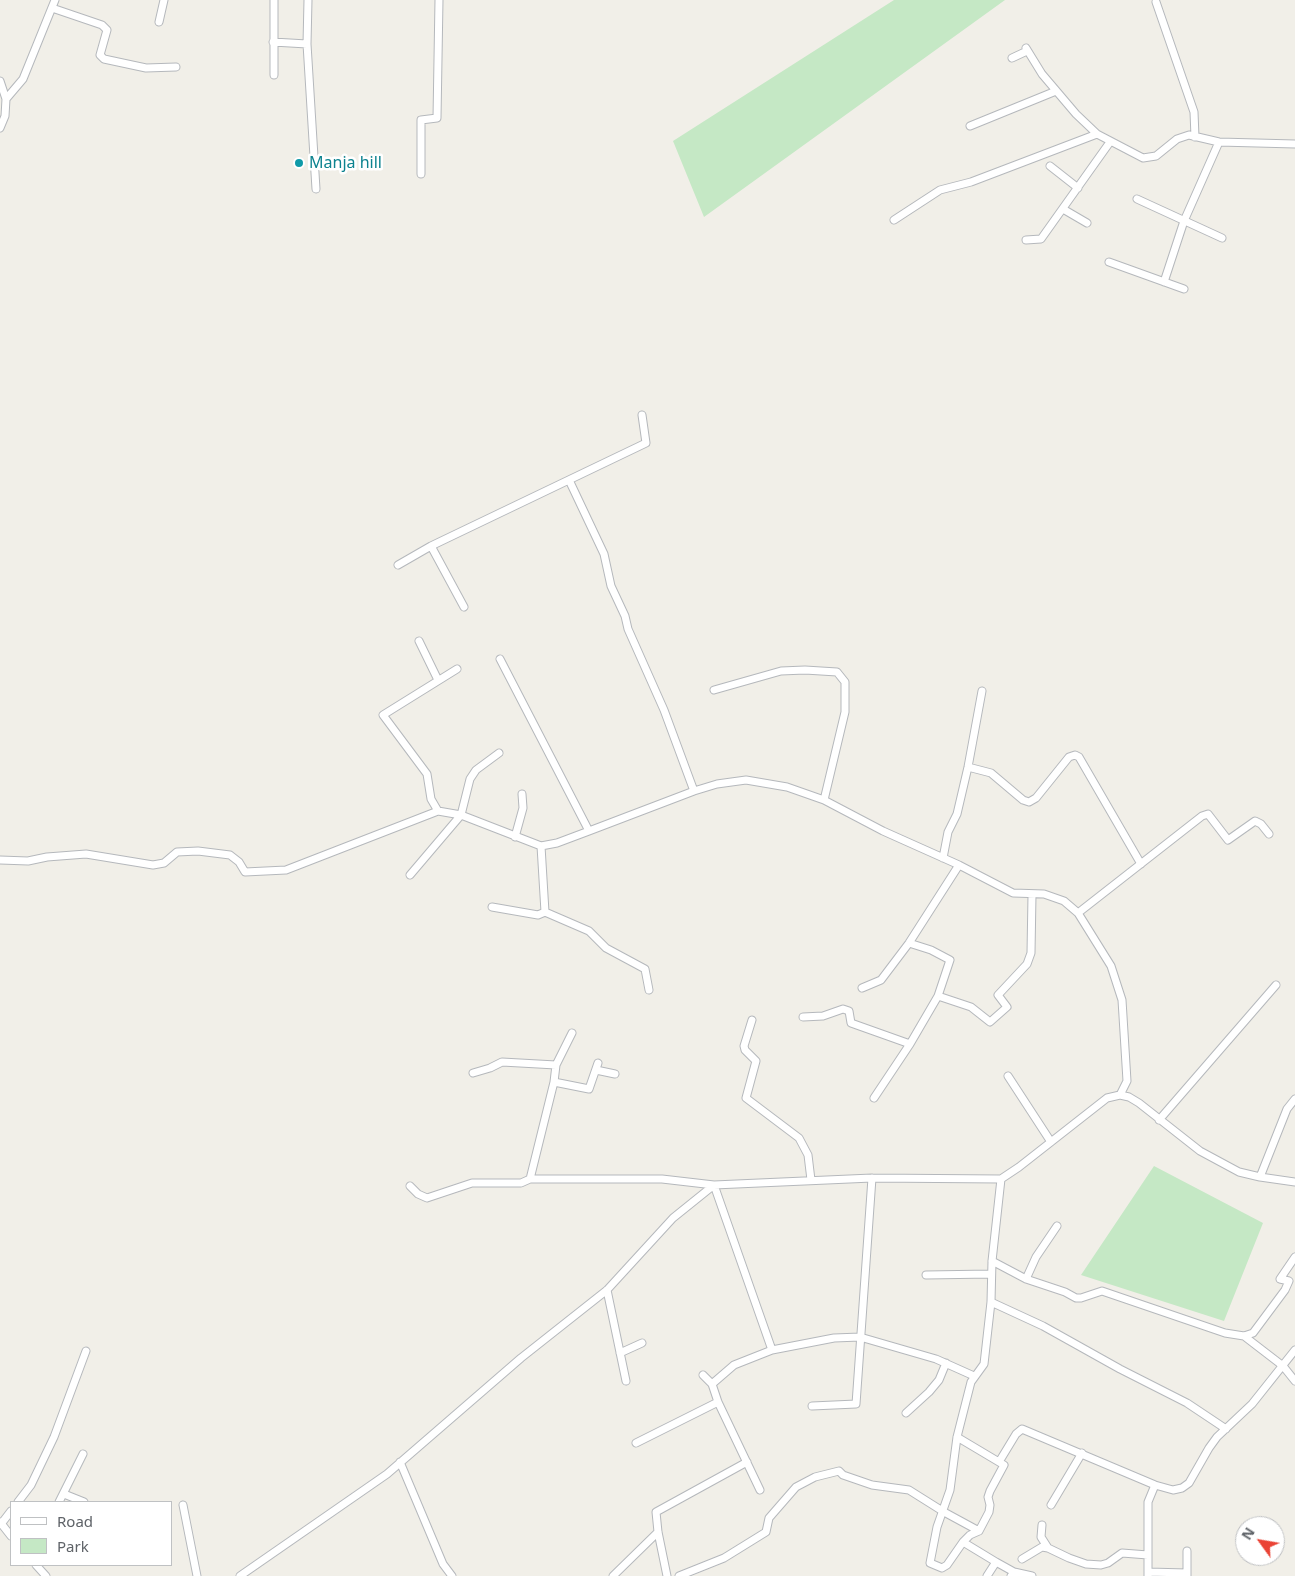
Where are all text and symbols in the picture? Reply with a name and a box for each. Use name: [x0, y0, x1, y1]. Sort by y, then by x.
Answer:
place label: Manja hill: [309, 153, 382, 173]
marker: Manja hill: [293, 157, 305, 169]
legend: [10, 1501, 172, 1566]
text: Road: [57, 1511, 93, 1531]
north arrow: [1235, 1516, 1285, 1566]
text: N: [1237, 1523, 1259, 1543]
text: Park: [57, 1536, 89, 1556]

